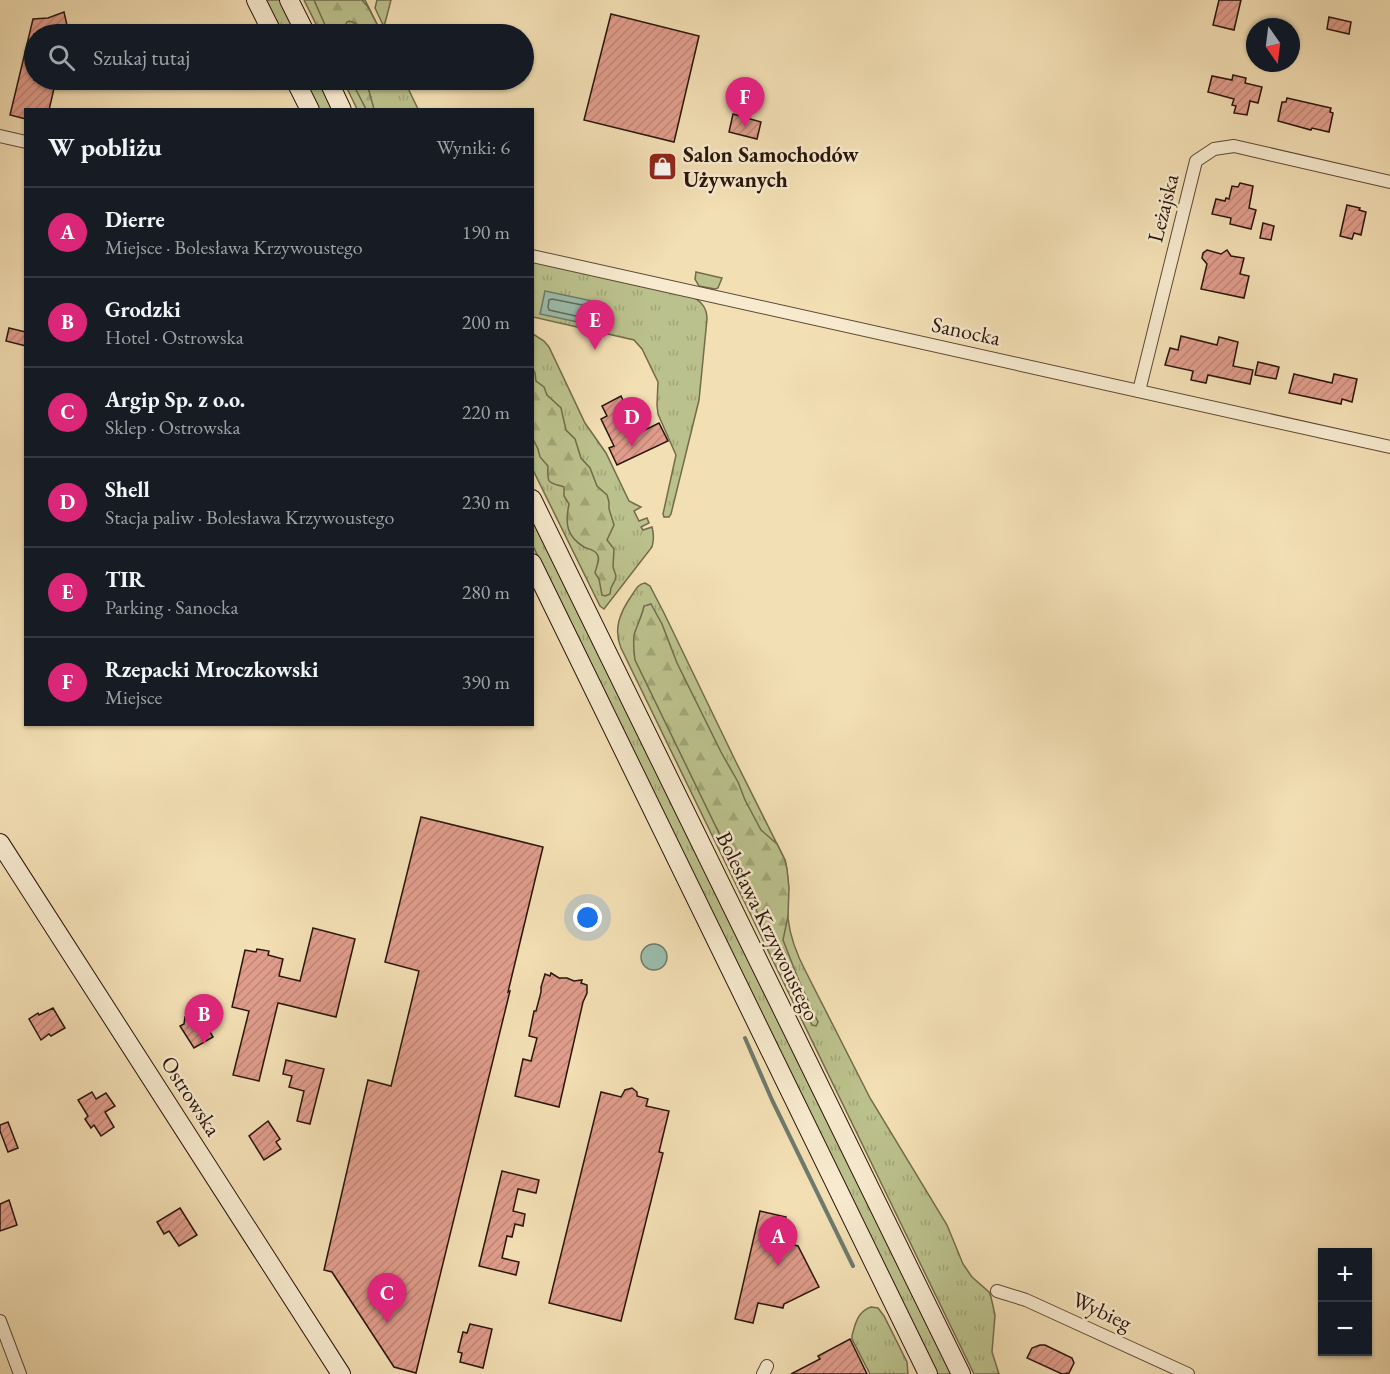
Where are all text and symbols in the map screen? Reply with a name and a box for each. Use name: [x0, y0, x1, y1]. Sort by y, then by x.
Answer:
north arrow: [1246, 18, 1300, 72]
search box: [24, 24, 534, 90]
icon: search: [45, 41, 78, 74]
text: Szukaj tutaj: [93, 43, 190, 72]
pin: F: [726, 78, 764, 127]
text: W pobliżu: [48, 130, 162, 164]
text: Wyniki: 6: [437, 134, 510, 160]
place label: Salon Samochodów Używanych: [683, 140, 859, 194]
shop icon: Salon Samochodów Używanych: [646, 151, 678, 183]
street label: Leżajska: [1141, 171, 1186, 245]
text: Dierre: [105, 205, 165, 234]
text: A: [60, 219, 75, 245]
text: 190 m: [462, 219, 510, 245]
text: Miejsce · Bolesława Krzywoustego: [105, 234, 363, 260]
text: Grodzki: [105, 295, 181, 324]
pin: E: [576, 300, 614, 350]
text: B: [61, 309, 74, 335]
text: 200 m: [462, 309, 510, 335]
street label: Sanocka: [929, 310, 1003, 352]
text: Hotel · Ostrowska: [105, 324, 244, 350]
text: Argip Sp. z o.o.: [105, 385, 245, 414]
pin: D: [612, 398, 652, 447]
text: C: [60, 399, 75, 425]
text: 220 m: [462, 399, 510, 425]
text: Sklep · Ostrowska: [105, 414, 240, 440]
text: Shell: [105, 475, 150, 504]
text: D: [60, 489, 75, 515]
text: 230 m: [462, 489, 510, 515]
text: Stacja paliw · Bolesława Krzywoustego: [105, 504, 394, 530]
text: TIR: [105, 565, 145, 594]
text: E: [62, 579, 73, 605]
text: 280 m: [462, 579, 510, 605]
text: Parking · Sanocka: [105, 594, 238, 620]
text: Rzepacki Mroczkowski: [105, 655, 318, 684]
text: F: [62, 669, 73, 695]
text: 390 m: [462, 669, 510, 695]
text: Miejsce: [105, 684, 162, 710]
street label: Bolesława Krzywoustego: [710, 827, 826, 1026]
your location: [573, 903, 602, 932]
pin: B: [184, 994, 224, 1044]
street label: Ostrowska: [154, 1050, 228, 1142]
pin: A: [758, 1216, 798, 1266]
map controls: [1318, 1248, 1372, 1356]
button: +: [1318, 1248, 1372, 1302]
pin: C: [368, 1274, 406, 1323]
street label: Wybieg: [1068, 1285, 1137, 1338]
button: −: [1318, 1302, 1372, 1356]

